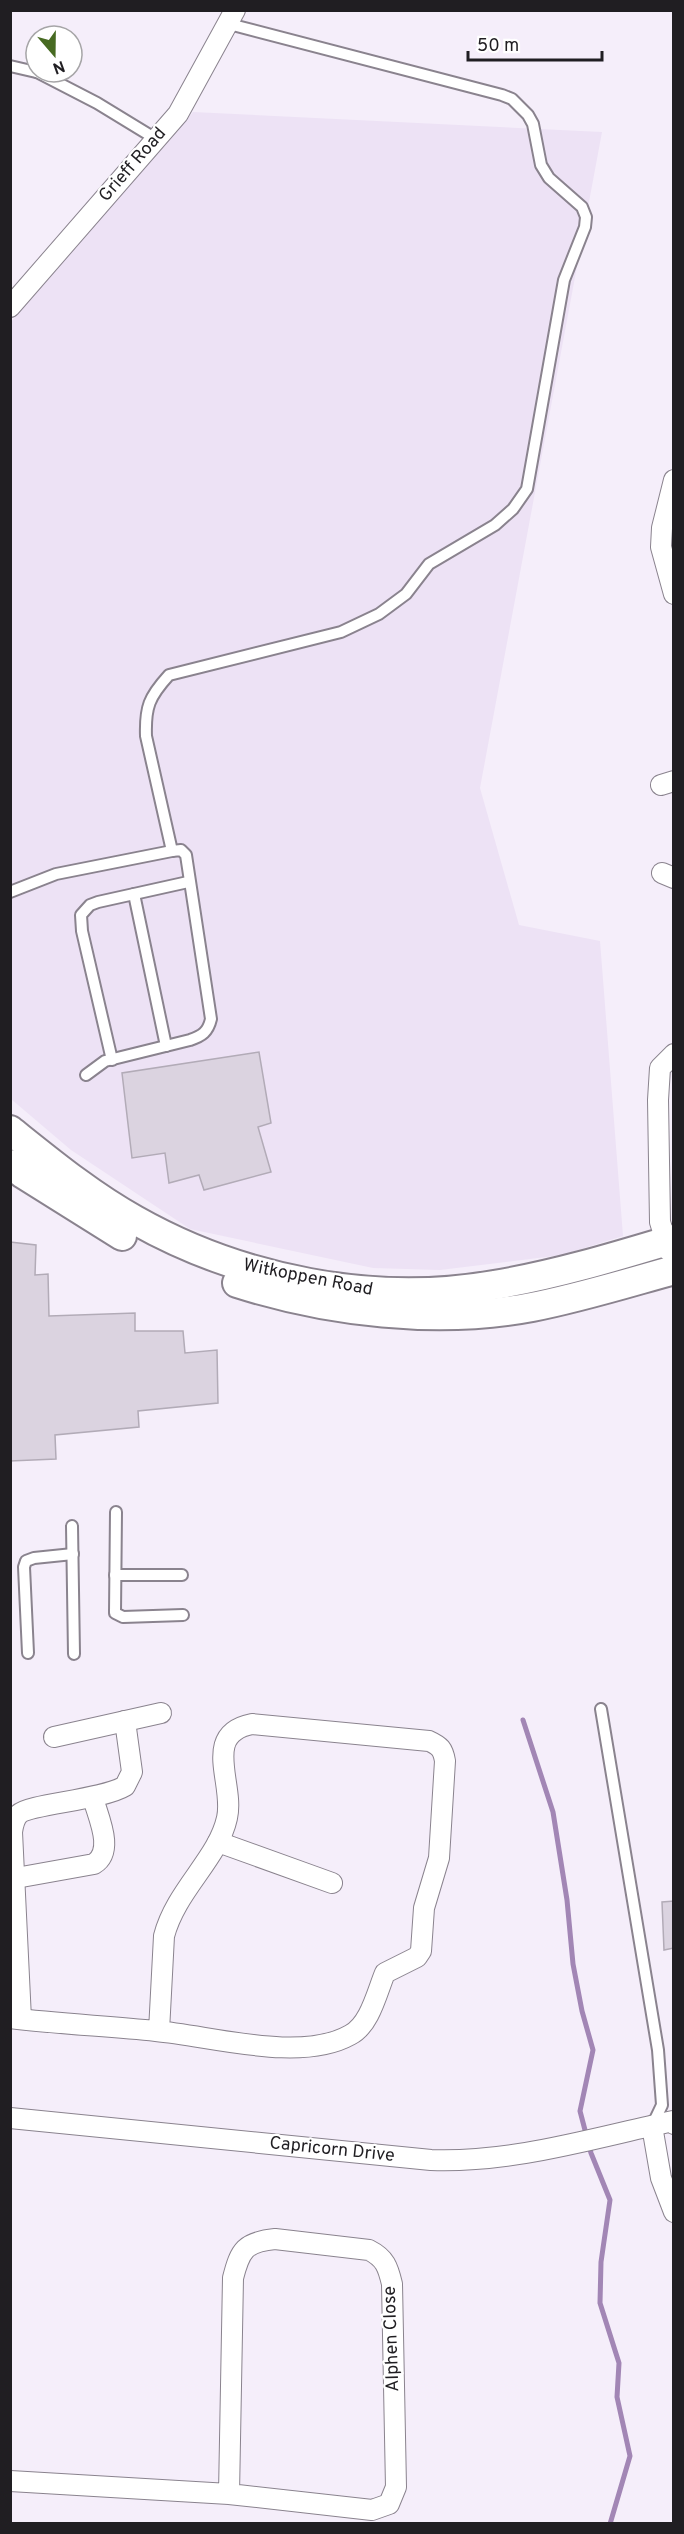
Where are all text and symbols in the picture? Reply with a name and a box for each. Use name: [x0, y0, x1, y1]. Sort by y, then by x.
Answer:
north arrow: [24, 24, 84, 84]
scale bar: [468, 24, 602, 62]
text: 50 m: [477, 35, 519, 58]
text: N: [50, 55, 67, 78]
street label: Grieff Road: [94, 123, 172, 207]
street label: Witkoppen Road: [241, 1254, 375, 1302]
street label: Capricorn Drive: [268, 2132, 396, 2168]
street label: Alphen Close: [379, 2286, 405, 2392]

